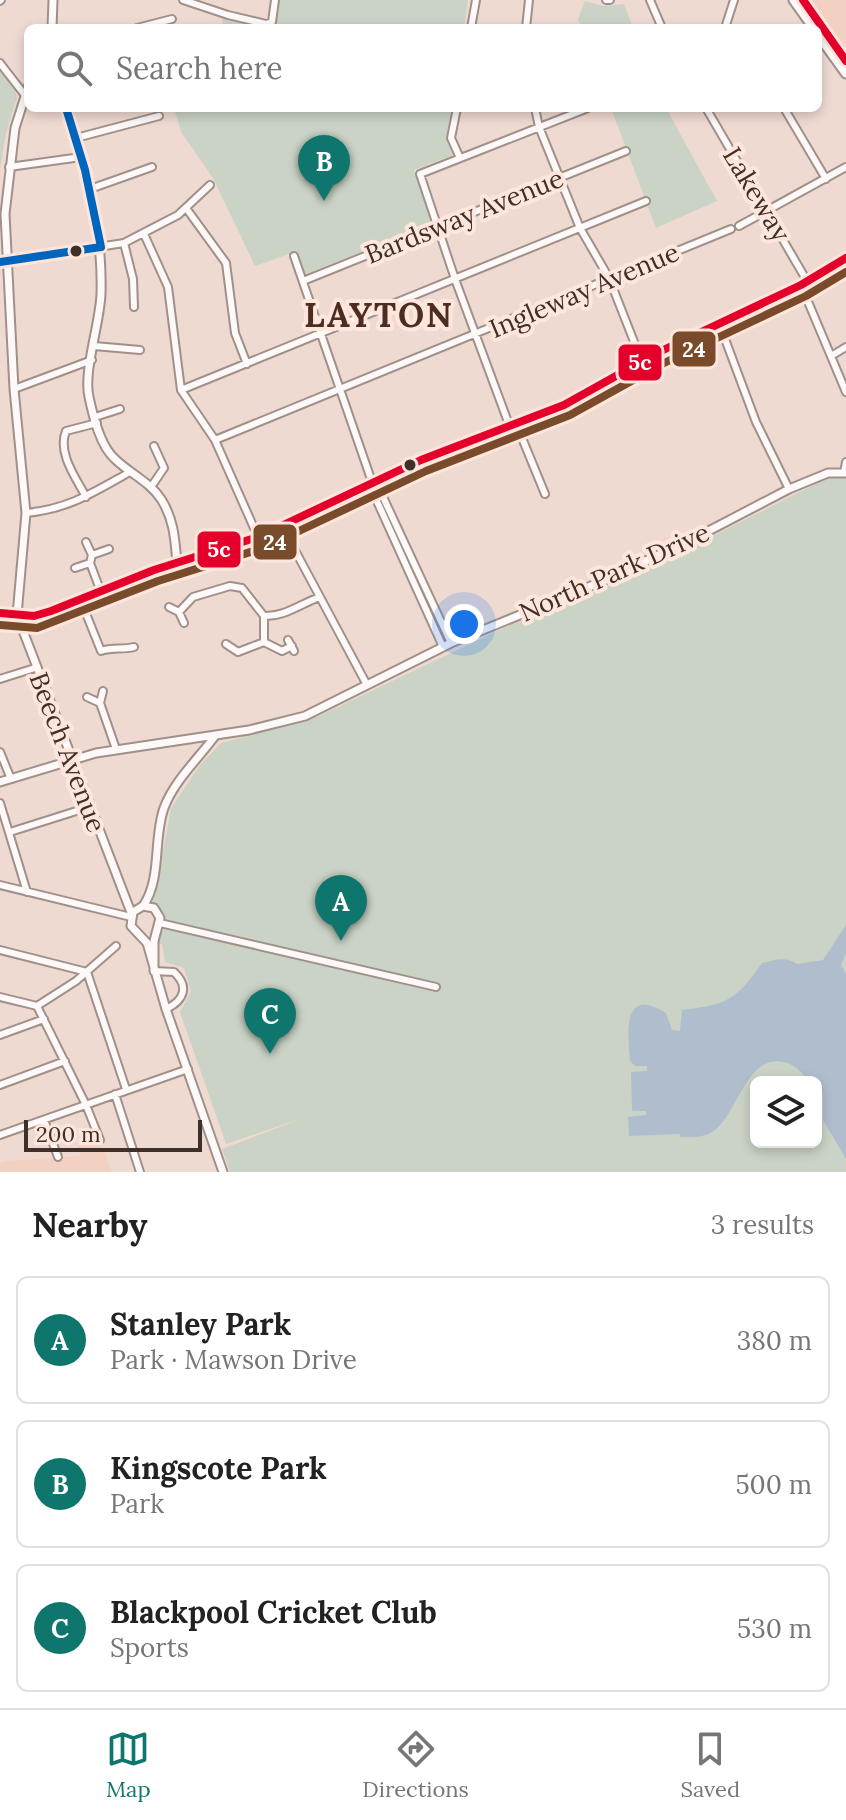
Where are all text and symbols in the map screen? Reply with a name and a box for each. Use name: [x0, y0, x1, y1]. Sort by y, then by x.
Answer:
search box: [24, 24, 822, 112]
icon: search: [52, 46, 96, 90]
text: Search here: [116, 49, 283, 87]
pin: B: [298, 135, 350, 201]
street label: Lakeway: [716, 141, 798, 247]
street label: Bardsway Avenue: [360, 161, 568, 271]
street label: Ingleway Avenue: [484, 235, 684, 345]
unlabelled marker: [68, 243, 84, 259]
district label: LAYTON: [304, 293, 454, 336]
line badge: 24: [671, 330, 717, 368]
text: 24: [682, 335, 706, 363]
line badge: 5c: [617, 343, 663, 382]
text: 5c: [628, 348, 652, 376]
unlabelled marker: [402, 457, 418, 473]
street label: North Park Drive: [514, 515, 714, 629]
line badge: 24: [252, 523, 298, 561]
text: 24: [263, 528, 287, 556]
line badge: 5c: [196, 530, 242, 569]
text: 5c: [207, 535, 231, 563]
your location: [444, 604, 484, 644]
street label: Beech Avenue: [22, 667, 114, 837]
pin: A: [315, 875, 367, 941]
pin: C: [244, 988, 296, 1054]
map controls: [750, 1076, 822, 1148]
button: layers: [750, 1076, 822, 1148]
scale bar: [24, 1116, 202, 1152]
text: 200 m: [36, 1120, 101, 1148]
text: Nearby: [32, 1203, 148, 1246]
text: 3 results: [711, 1208, 814, 1241]
text: Stanley Park: [110, 1305, 291, 1343]
text: A: [51, 1324, 69, 1357]
text: 380 m: [737, 1324, 812, 1357]
text: Park · Mawson Drive: [110, 1343, 357, 1376]
text: Kingscote Park: [110, 1449, 327, 1487]
text: B: [51, 1468, 69, 1501]
text: 500 m: [735, 1468, 812, 1501]
text: Park: [110, 1487, 164, 1520]
text: Blackpool Cricket Club: [110, 1593, 437, 1631]
text: C: [51, 1612, 69, 1645]
text: 530 m: [737, 1612, 812, 1645]
text: Sports: [110, 1631, 189, 1664]
tab: Map: [106, 1727, 151, 1803]
tab: Directions: [362, 1727, 469, 1803]
tab: Saved: [681, 1727, 740, 1803]

